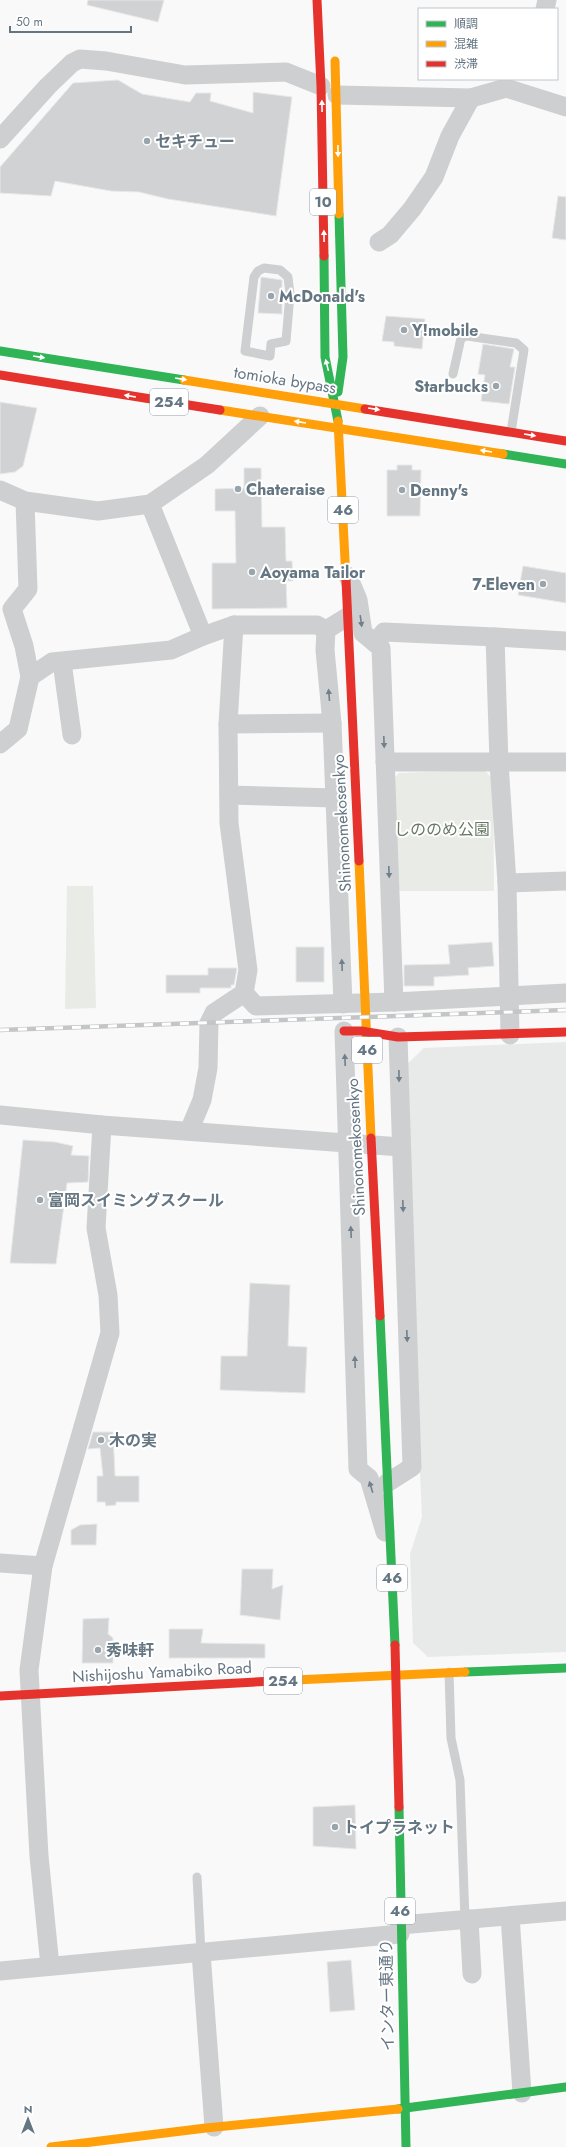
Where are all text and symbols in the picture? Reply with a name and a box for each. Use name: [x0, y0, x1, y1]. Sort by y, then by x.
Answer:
scale bar: [10, 8, 131, 34]
legend: [418, 8, 558, 80]
text: 50 m: [16, 13, 43, 31]
text: 順調: [454, 15, 478, 33]
text: 混雑: [454, 35, 478, 53]
text: 渋滞: [454, 55, 478, 73]
one-way arrow: [319, 99, 325, 112]
place label: セキチュー: [155, 130, 235, 153]
marker: セキチュー: [142, 136, 152, 146]
one-way arrow: [335, 145, 342, 157]
road number: 10: [310, 189, 336, 215]
one-way arrow: [321, 229, 327, 242]
place label: McDonald's: [279, 285, 365, 308]
marker: McDonald's: [266, 291, 276, 301]
place label: Y!mobile: [411, 319, 478, 342]
marker: Y!mobile: [399, 325, 409, 335]
one-way arrow: [32, 354, 45, 360]
one-way arrow: [324, 359, 330, 371]
street label: tomioka bypass: [232, 361, 338, 399]
place label: Starbucks: [414, 375, 488, 398]
one-way arrow: [175, 376, 187, 382]
marker: Starbucks: [491, 381, 501, 391]
road number: 254: [150, 389, 188, 415]
one-way arrow: [124, 392, 136, 398]
one-way arrow: [368, 407, 381, 413]
one-way arrow: [294, 419, 306, 425]
one-way arrow: [524, 432, 536, 438]
one-way arrow: [480, 448, 492, 454]
place label: Chateraise: [246, 478, 325, 501]
place label: Denny's: [410, 479, 468, 502]
marker: Chateraise: [233, 484, 243, 494]
marker: Denny's: [397, 485, 407, 495]
road number: 46: [328, 497, 358, 523]
place label: Aoyama Tailor: [259, 561, 366, 584]
marker: Aoyama Tailor: [247, 567, 257, 577]
place label: 7-Eleven: [472, 573, 535, 596]
marker: 7-Eleven: [538, 579, 548, 589]
one-way arrow: [358, 615, 364, 627]
one-way arrow: [326, 689, 332, 701]
one-way arrow: [381, 736, 387, 749]
street label: Shinonomekosenkyo: [327, 753, 357, 892]
park label: しののめ公園: [394, 818, 490, 841]
one-way arrow: [385, 866, 392, 878]
one-way arrow: [338, 959, 345, 971]
road number: 46: [352, 1037, 382, 1063]
one-way arrow: [342, 1054, 349, 1066]
one-way arrow: [396, 1070, 402, 1083]
street label: Shinonomekosenkyo: [341, 1077, 371, 1216]
place label: 富岡スイミングスクール: [48, 1189, 224, 1212]
marker: 富岡スイミングスクール: [35, 1195, 45, 1205]
one-way arrow: [399, 1200, 406, 1212]
one-way arrow: [348, 1226, 355, 1238]
one-way arrow: [404, 1330, 410, 1343]
one-way arrow: [352, 1356, 359, 1368]
place label: 木の実: [109, 1429, 157, 1452]
marker: 木の実: [96, 1435, 106, 1445]
one-way arrow: [368, 1480, 374, 1492]
road number: 46: [377, 1565, 407, 1591]
place label: 秀味軒: [106, 1639, 154, 1662]
marker: 秀味軒: [93, 1645, 103, 1655]
street label: Nishijoshu Yamabiko Road: [72, 1656, 252, 1688]
road number: 254: [264, 1668, 302, 1694]
place label: トイプラネット: [343, 1816, 455, 1839]
marker: トイプラネット: [330, 1822, 340, 1832]
road number: 46: [385, 1898, 415, 1924]
street label: インター東通り: [375, 1939, 399, 2051]
north arrow: [8, 2099, 48, 2139]
text: N: [24, 2101, 32, 2117]

